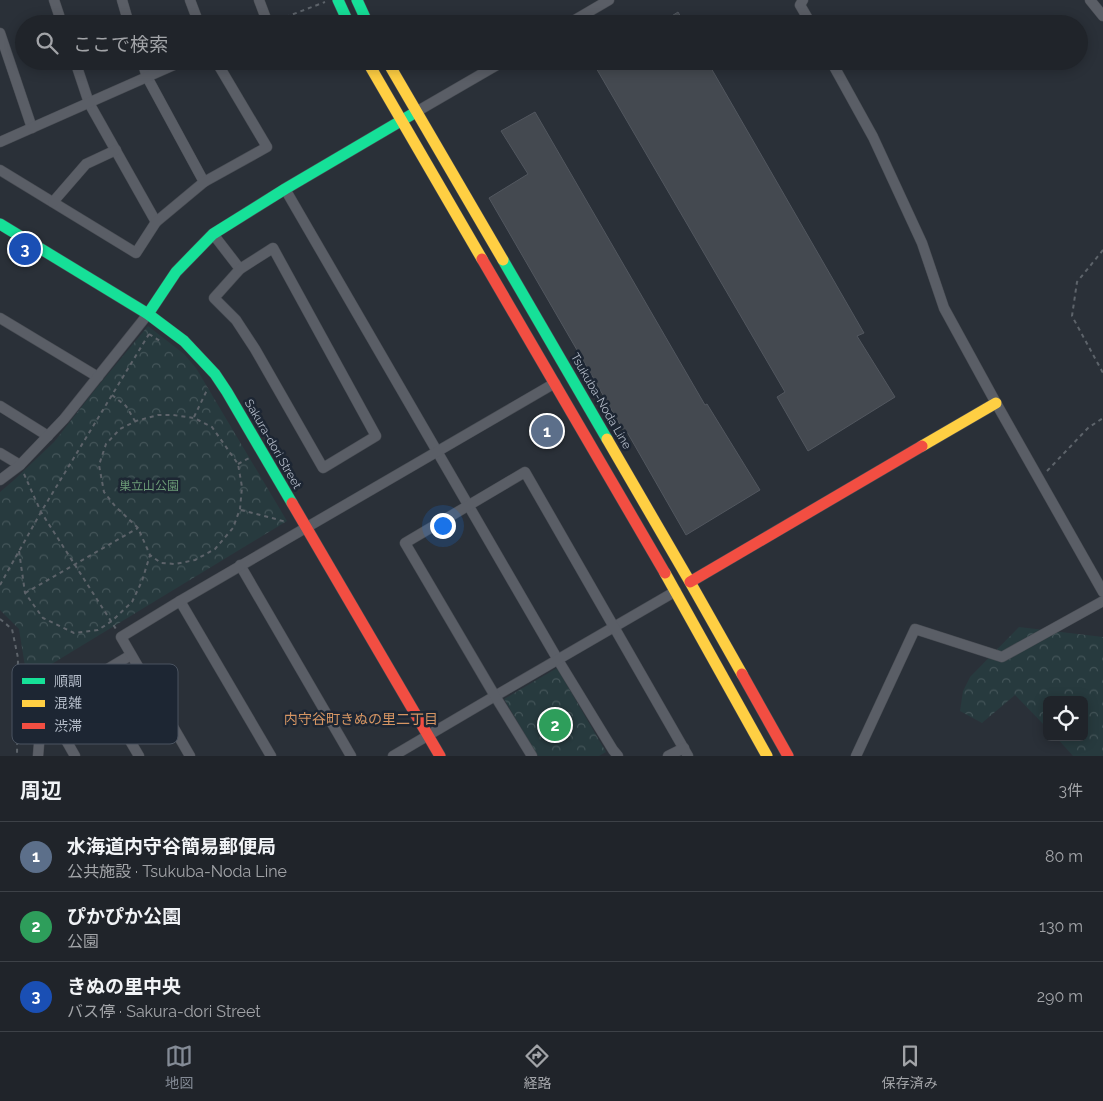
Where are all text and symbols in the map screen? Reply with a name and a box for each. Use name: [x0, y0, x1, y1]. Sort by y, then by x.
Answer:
search box: [15, 15, 1088, 70]
icon: search: [33, 29, 61, 57]
text: ここで検索: [73, 33, 168, 55]
pin: 3: [9, 230, 41, 268]
street label: Tsukuba-Noda Line: [568, 351, 634, 451]
street label: Sakura-dori Street: [242, 397, 304, 491]
pin: 1: [531, 412, 563, 450]
park label: 巣立山公園: [119, 479, 179, 493]
your location: [430, 513, 456, 539]
legend: [12, 664, 178, 744]
text: 順調: [54, 673, 82, 689]
text: 混雑: [54, 695, 82, 711]
map controls: [1043, 696, 1088, 741]
button: locate: [1043, 696, 1088, 741]
pin: 2: [539, 706, 571, 744]
district label: 内守谷町きぬの里二丁目: [284, 711, 438, 727]
text: 渋滞: [54, 718, 82, 734]
text: 周辺: [20, 778, 62, 803]
text: 3件: [1058, 781, 1083, 800]
text: 水海道内守谷簡易郵便局: [67, 835, 276, 857]
text: 1: [32, 847, 40, 866]
text: 80 m: [1045, 847, 1083, 866]
text: 公共施設 · Tsukuba-Noda Line: [67, 862, 287, 881]
text: ぴかぴか公園: [67, 905, 181, 927]
text: 2: [31, 917, 41, 936]
text: 130 m: [1039, 917, 1083, 936]
text: 公園: [67, 932, 99, 951]
text: きぬの里中央: [67, 975, 181, 997]
text: 3: [32, 987, 40, 1006]
text: 290 m: [1037, 987, 1083, 1006]
text: バス停 · Sakura-dori Street: [67, 1002, 261, 1021]
tab: 地図: [165, 1042, 193, 1092]
tab: 経路: [523, 1042, 551, 1092]
tab: 保存済み: [882, 1042, 938, 1092]

